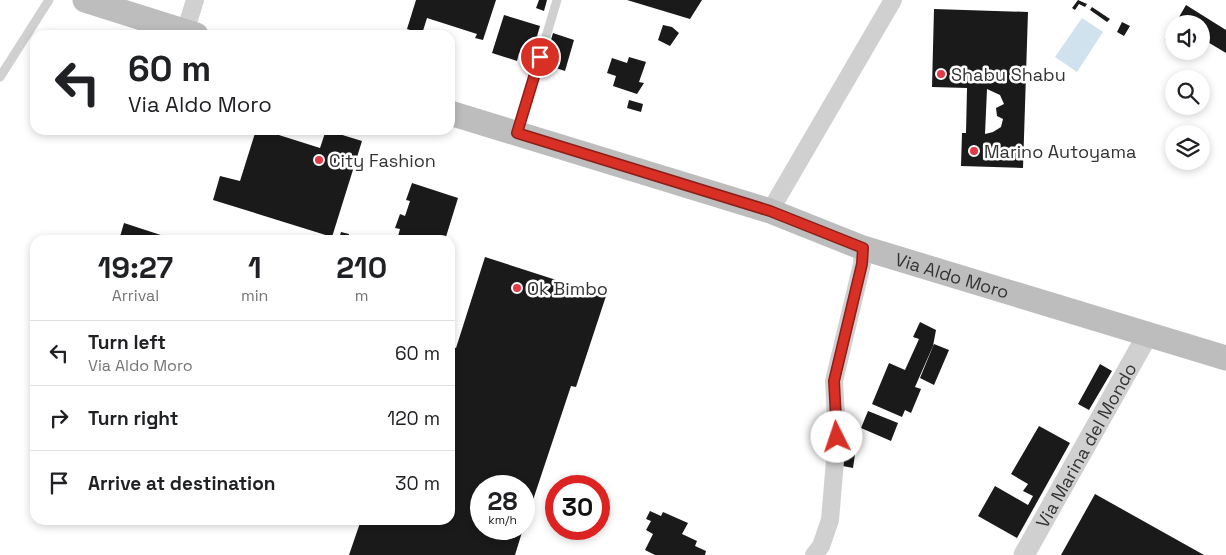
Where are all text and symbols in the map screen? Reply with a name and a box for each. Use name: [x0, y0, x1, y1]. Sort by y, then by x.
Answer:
map controls: [1165, 15, 1210, 170]
button: sound: [1165, 15, 1210, 60]
pin: [519, 36, 561, 78]
icon: arrive: [526, 43, 554, 71]
text: 60 m: [128, 47, 211, 91]
icon: left: [45, 50, 110, 115]
place label: Shabu Shabu: [951, 63, 1066, 86]
marker: Shabu Shabu: [935, 68, 947, 80]
button: search: [1165, 70, 1210, 115]
text: Via Aldo Moro: [128, 90, 272, 118]
button: layers: [1165, 125, 1210, 170]
place label: Marino Autoyama: [984, 140, 1136, 163]
marker: Marino Autoyama: [968, 145, 980, 157]
place label: City Fashion: [329, 149, 436, 172]
marker: City Fashion: [313, 154, 325, 166]
street label: Via Aldo Moro: [893, 247, 1012, 303]
text: 19:27: [98, 248, 173, 287]
text: 1: [248, 248, 261, 287]
text: 210: [336, 248, 387, 287]
place label: Ok Bimbo: [527, 277, 608, 300]
marker: Ok Bimbo: [511, 282, 523, 294]
text: Arrival: [112, 285, 159, 306]
text: min: [241, 285, 268, 306]
text: m: [355, 285, 369, 306]
text: Turn left: [88, 330, 166, 355]
icon: left: [45, 339, 73, 367]
text: 60 m: [395, 341, 440, 366]
text: Via Aldo Moro: [88, 355, 193, 376]
street label: Via Marina del Mondo: [1030, 359, 1141, 532]
icon: right: [45, 404, 73, 432]
text: Turn right: [88, 406, 178, 431]
text: 120 m: [387, 406, 440, 431]
position arrow: [810, 410, 862, 462]
icon: arrive: [45, 469, 73, 497]
text: Arrive at destination: [88, 471, 276, 496]
text: 30 m: [395, 471, 440, 496]
speed limit sign: 30: [545, 475, 610, 540]
text: 28: [488, 485, 517, 517]
text: km/h: [488, 512, 517, 528]

